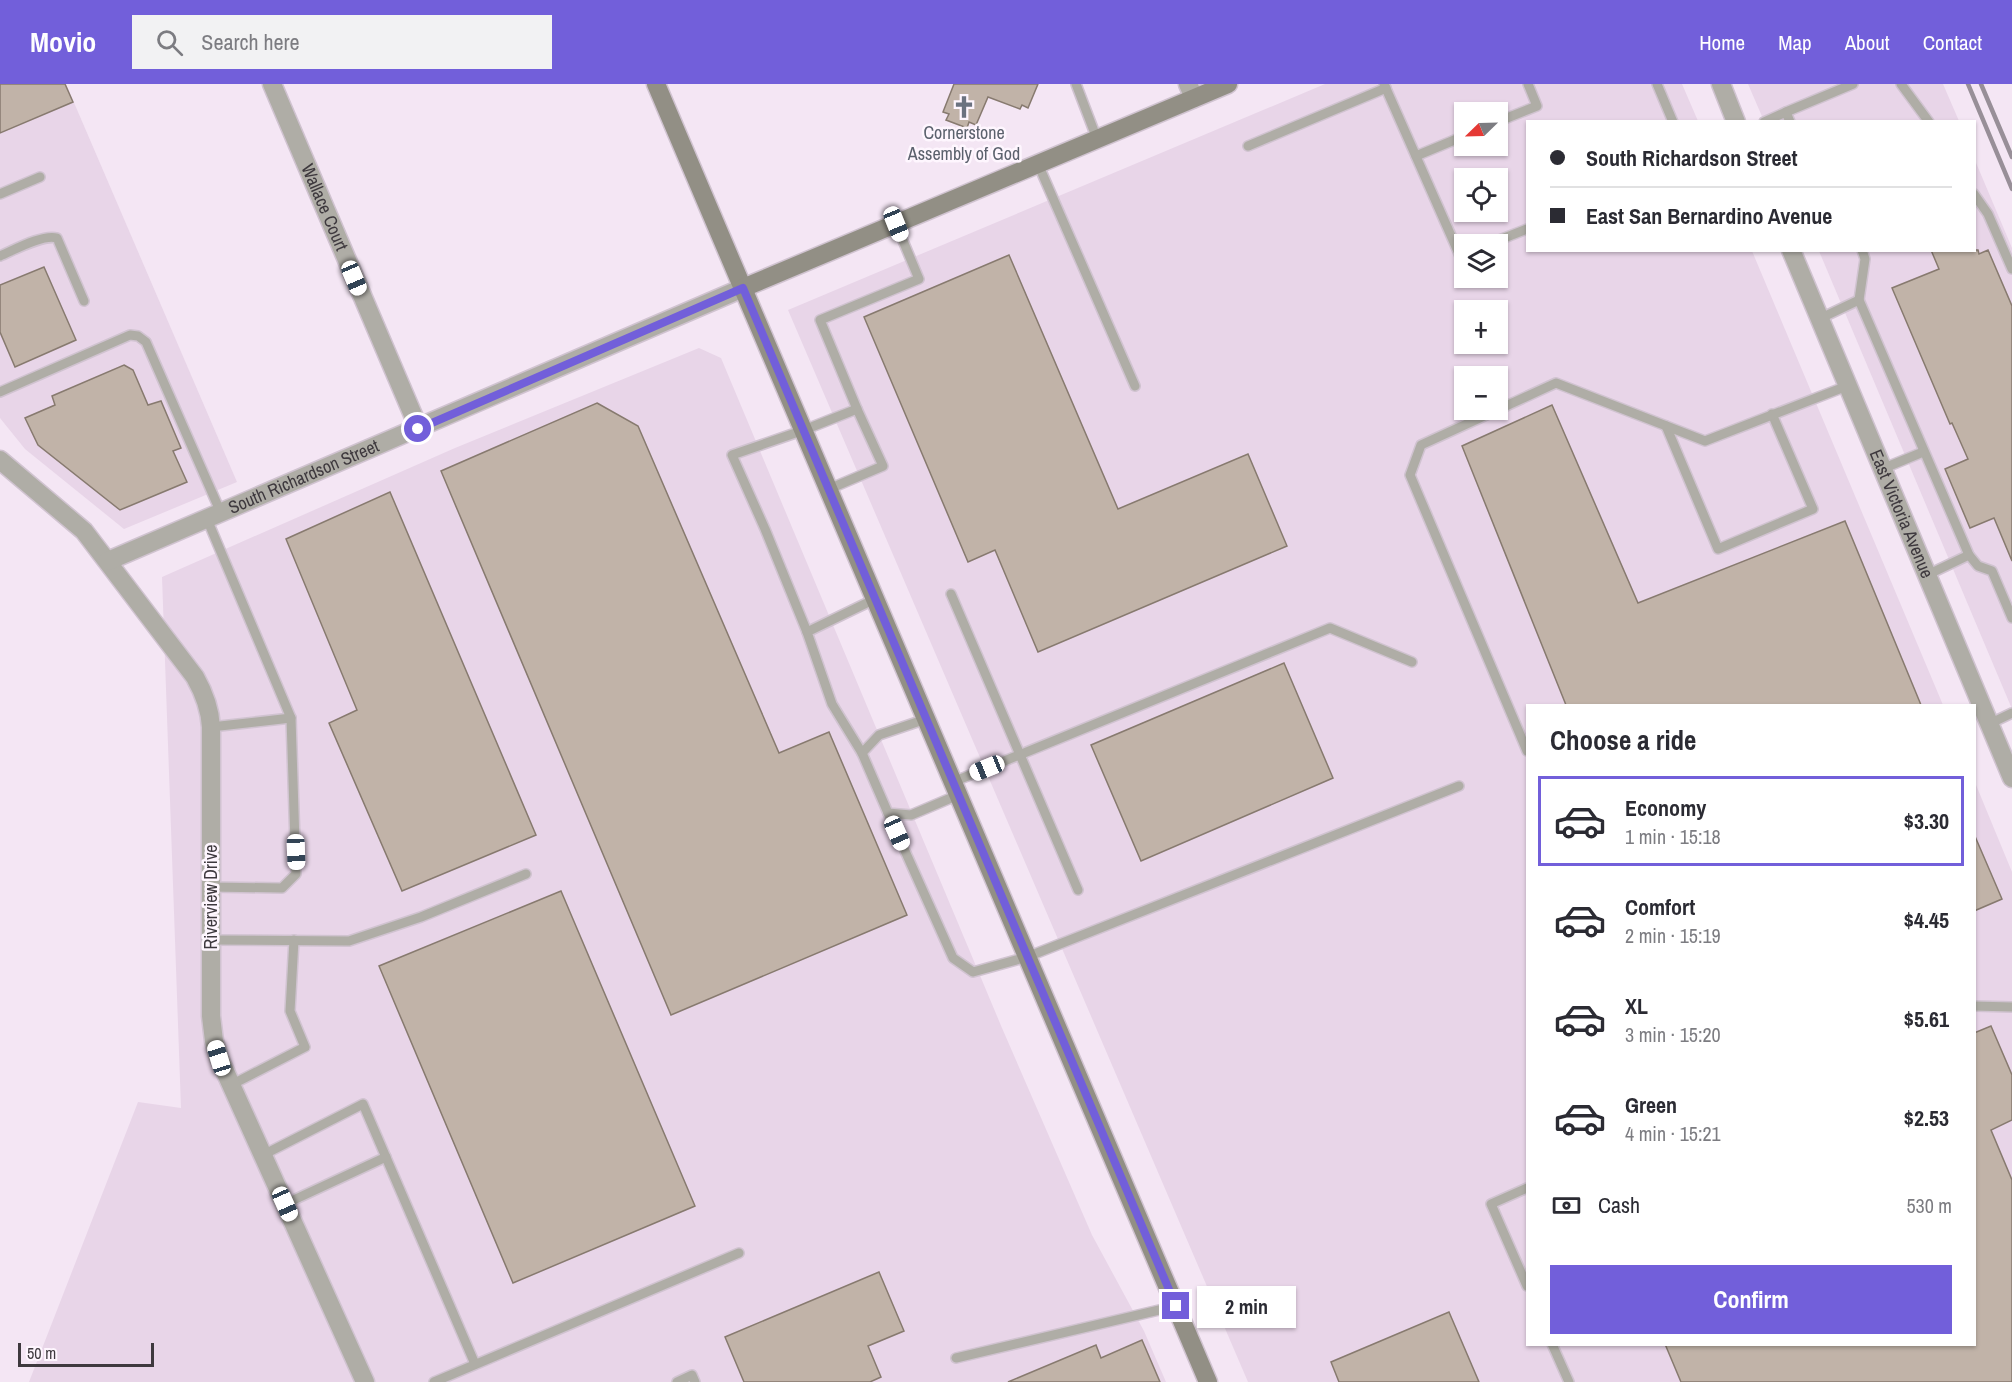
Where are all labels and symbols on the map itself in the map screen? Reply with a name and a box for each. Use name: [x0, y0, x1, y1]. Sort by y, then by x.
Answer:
church icon: Cornerstone Assembly of God: [951, 94, 977, 120]
north arrow: [1454, 102, 1508, 156]
place label: Cornerstone Assembly of God: [907, 120, 1020, 166]
street label: Wallace Court: [295, 160, 355, 254]
car: [881, 204, 911, 244]
car: [339, 258, 369, 298]
route start: [404, 415, 431, 442]
street label: South Richardson Street: [224, 433, 383, 520]
street label: East Victoria Avenue: [1864, 445, 1940, 582]
car: [967, 753, 1007, 783]
car: [881, 813, 913, 853]
car: [286, 834, 306, 870]
street label: Riverview Drive: [198, 845, 223, 949]
car: [205, 1038, 233, 1078]
car: [269, 1184, 301, 1224]
callout: 2 min: [1197, 1285, 1296, 1327]
route end: [1162, 1292, 1189, 1319]
scale bar: [18, 1340, 154, 1368]

